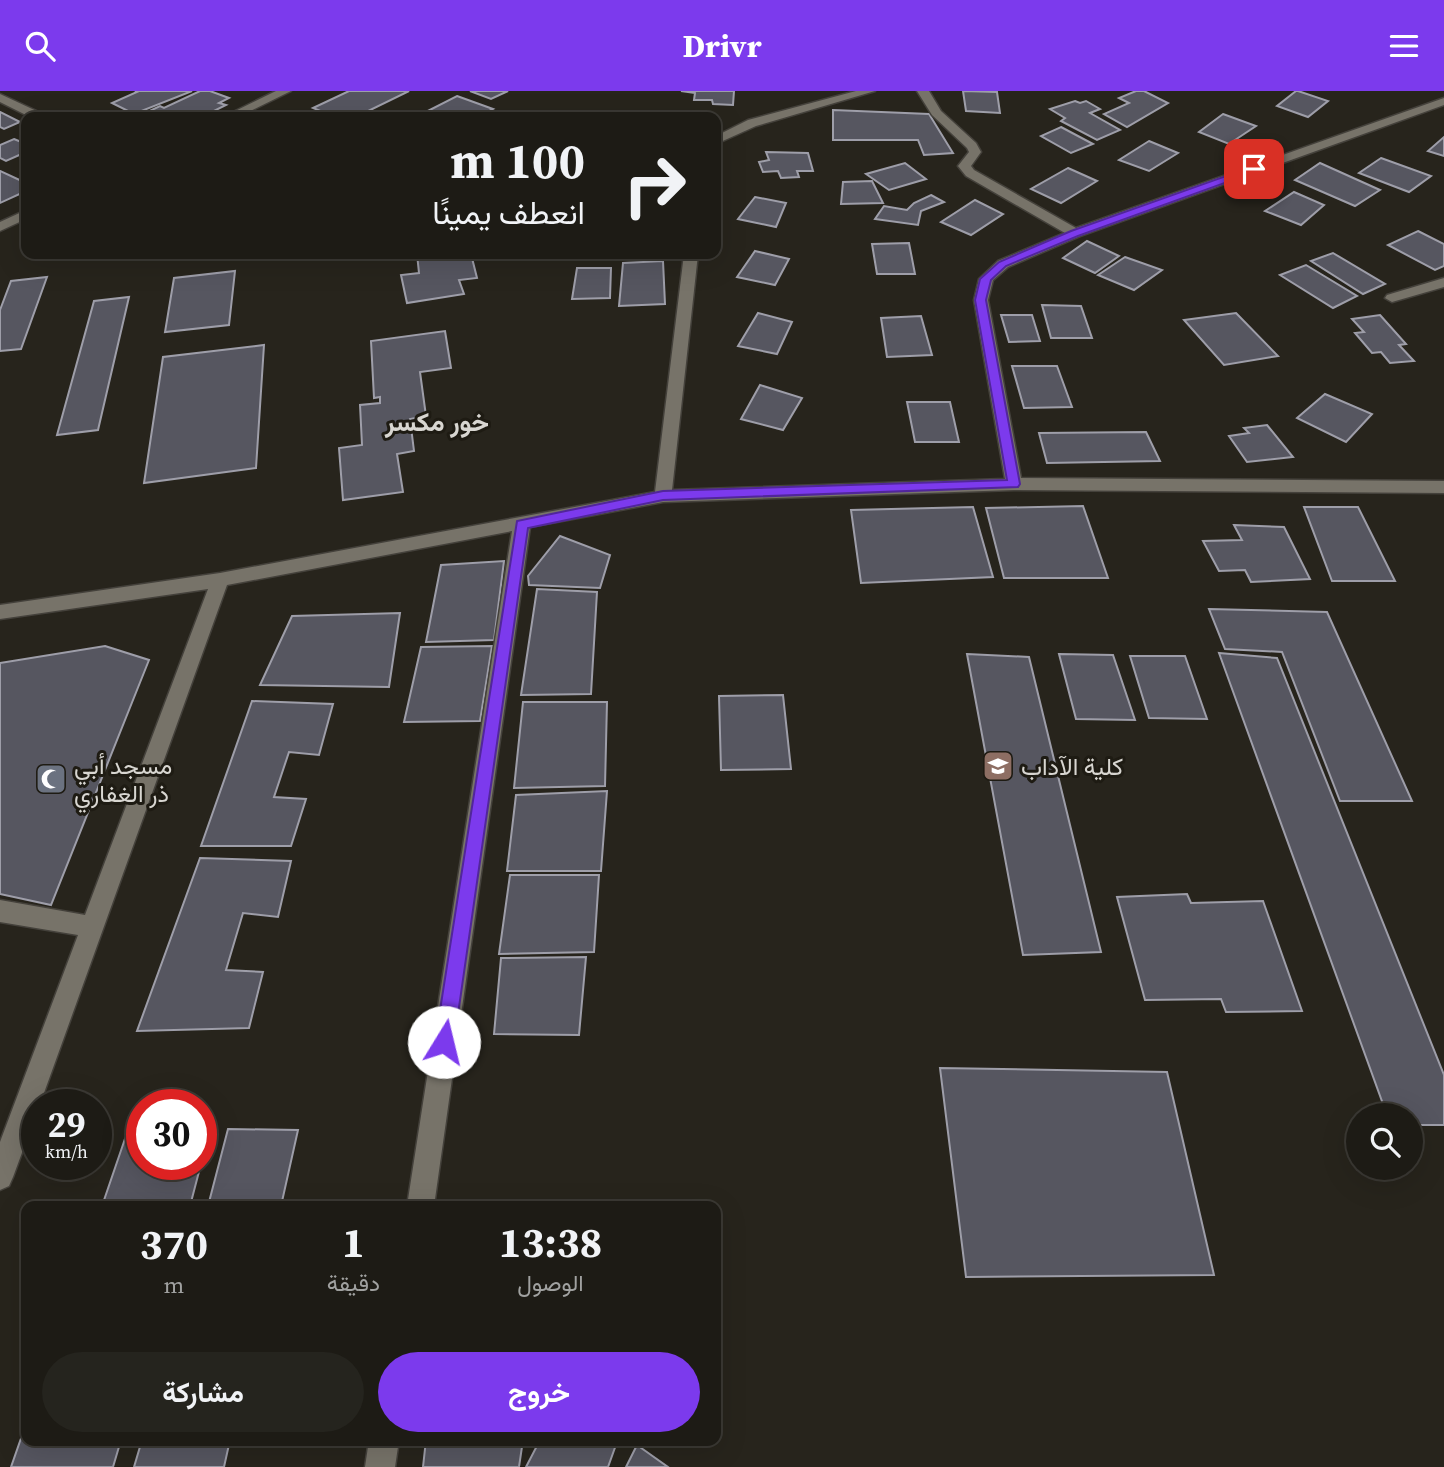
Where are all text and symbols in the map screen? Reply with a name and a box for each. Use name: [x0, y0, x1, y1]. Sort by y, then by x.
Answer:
text: Drivr: [682, 24, 762, 68]
icon: search: [21, 27, 59, 65]
icon: menu: [1385, 27, 1423, 65]
text: 100 m: [450, 127, 585, 194]
pin: [1224, 139, 1284, 199]
icon: right: [609, 140, 700, 231]
icon: arrive: [1235, 150, 1273, 188]
text: انعطف يمينًا: [432, 191, 585, 235]
district label: خور مكسر: [384, 404, 489, 440]
place label: مسجد أبي ذر الغفاري: [74, 749, 172, 813]
school or university icon: كلية الآداب: [981, 749, 1015, 783]
place label: كلية الآداب: [1021, 750, 1123, 783]
mosque icon: مسجد أبي ذر الغفاري: [34, 762, 68, 796]
position arrow: [407, 1005, 481, 1079]
speed limit sign: 30: [126, 1089, 217, 1180]
text: 29: [48, 1101, 85, 1149]
map controls: [1346, 1103, 1423, 1180]
button: search: [1346, 1103, 1423, 1180]
text: km/h: [45, 1139, 88, 1164]
text: 1: [342, 1213, 365, 1271]
text: 13:38: [499, 1213, 602, 1271]
text: 370: [140, 1215, 208, 1273]
text: دقيقة: [327, 1267, 380, 1299]
text: الوصول: [517, 1267, 584, 1299]
text: m: [163, 1269, 184, 1301]
button: مشاركة: [42, 1352, 364, 1432]
button: خروج: [378, 1352, 700, 1432]

